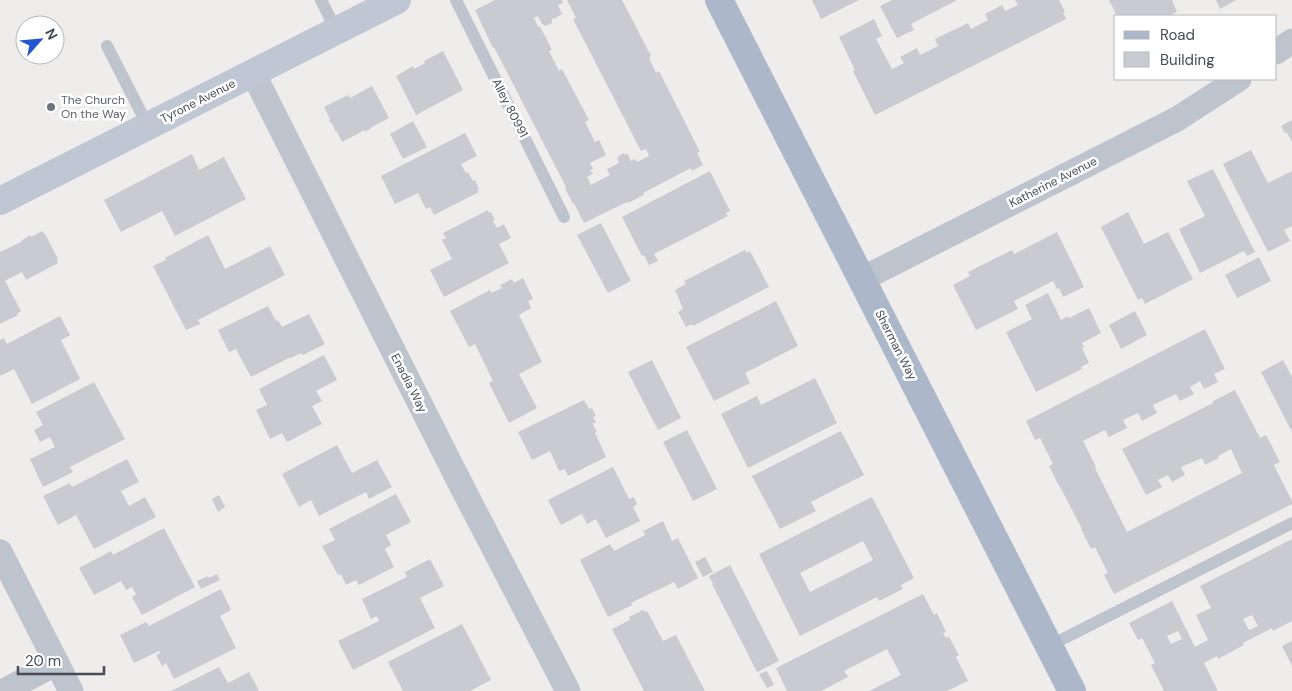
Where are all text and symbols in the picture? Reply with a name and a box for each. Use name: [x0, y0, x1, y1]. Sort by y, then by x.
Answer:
north arrow: [15, 15, 65, 65]
legend: [1114, 15, 1277, 80]
text: N: [41, 25, 62, 43]
text: Road: [1160, 25, 1195, 45]
text: Building: [1160, 50, 1215, 70]
street label: Tyrone Avenue: [158, 75, 238, 127]
street label: Alley 80991: [488, 76, 532, 140]
place label: The Church On the Way: [61, 92, 126, 122]
marker: The Church On the Way: [45, 101, 57, 113]
street label: Katherine Avenue: [1006, 153, 1100, 211]
street label: Sherman Way: [872, 307, 921, 383]
street label: Enadia Way: [387, 351, 431, 416]
scale bar: [18, 644, 104, 676]
text: 20 m: [25, 651, 61, 671]

